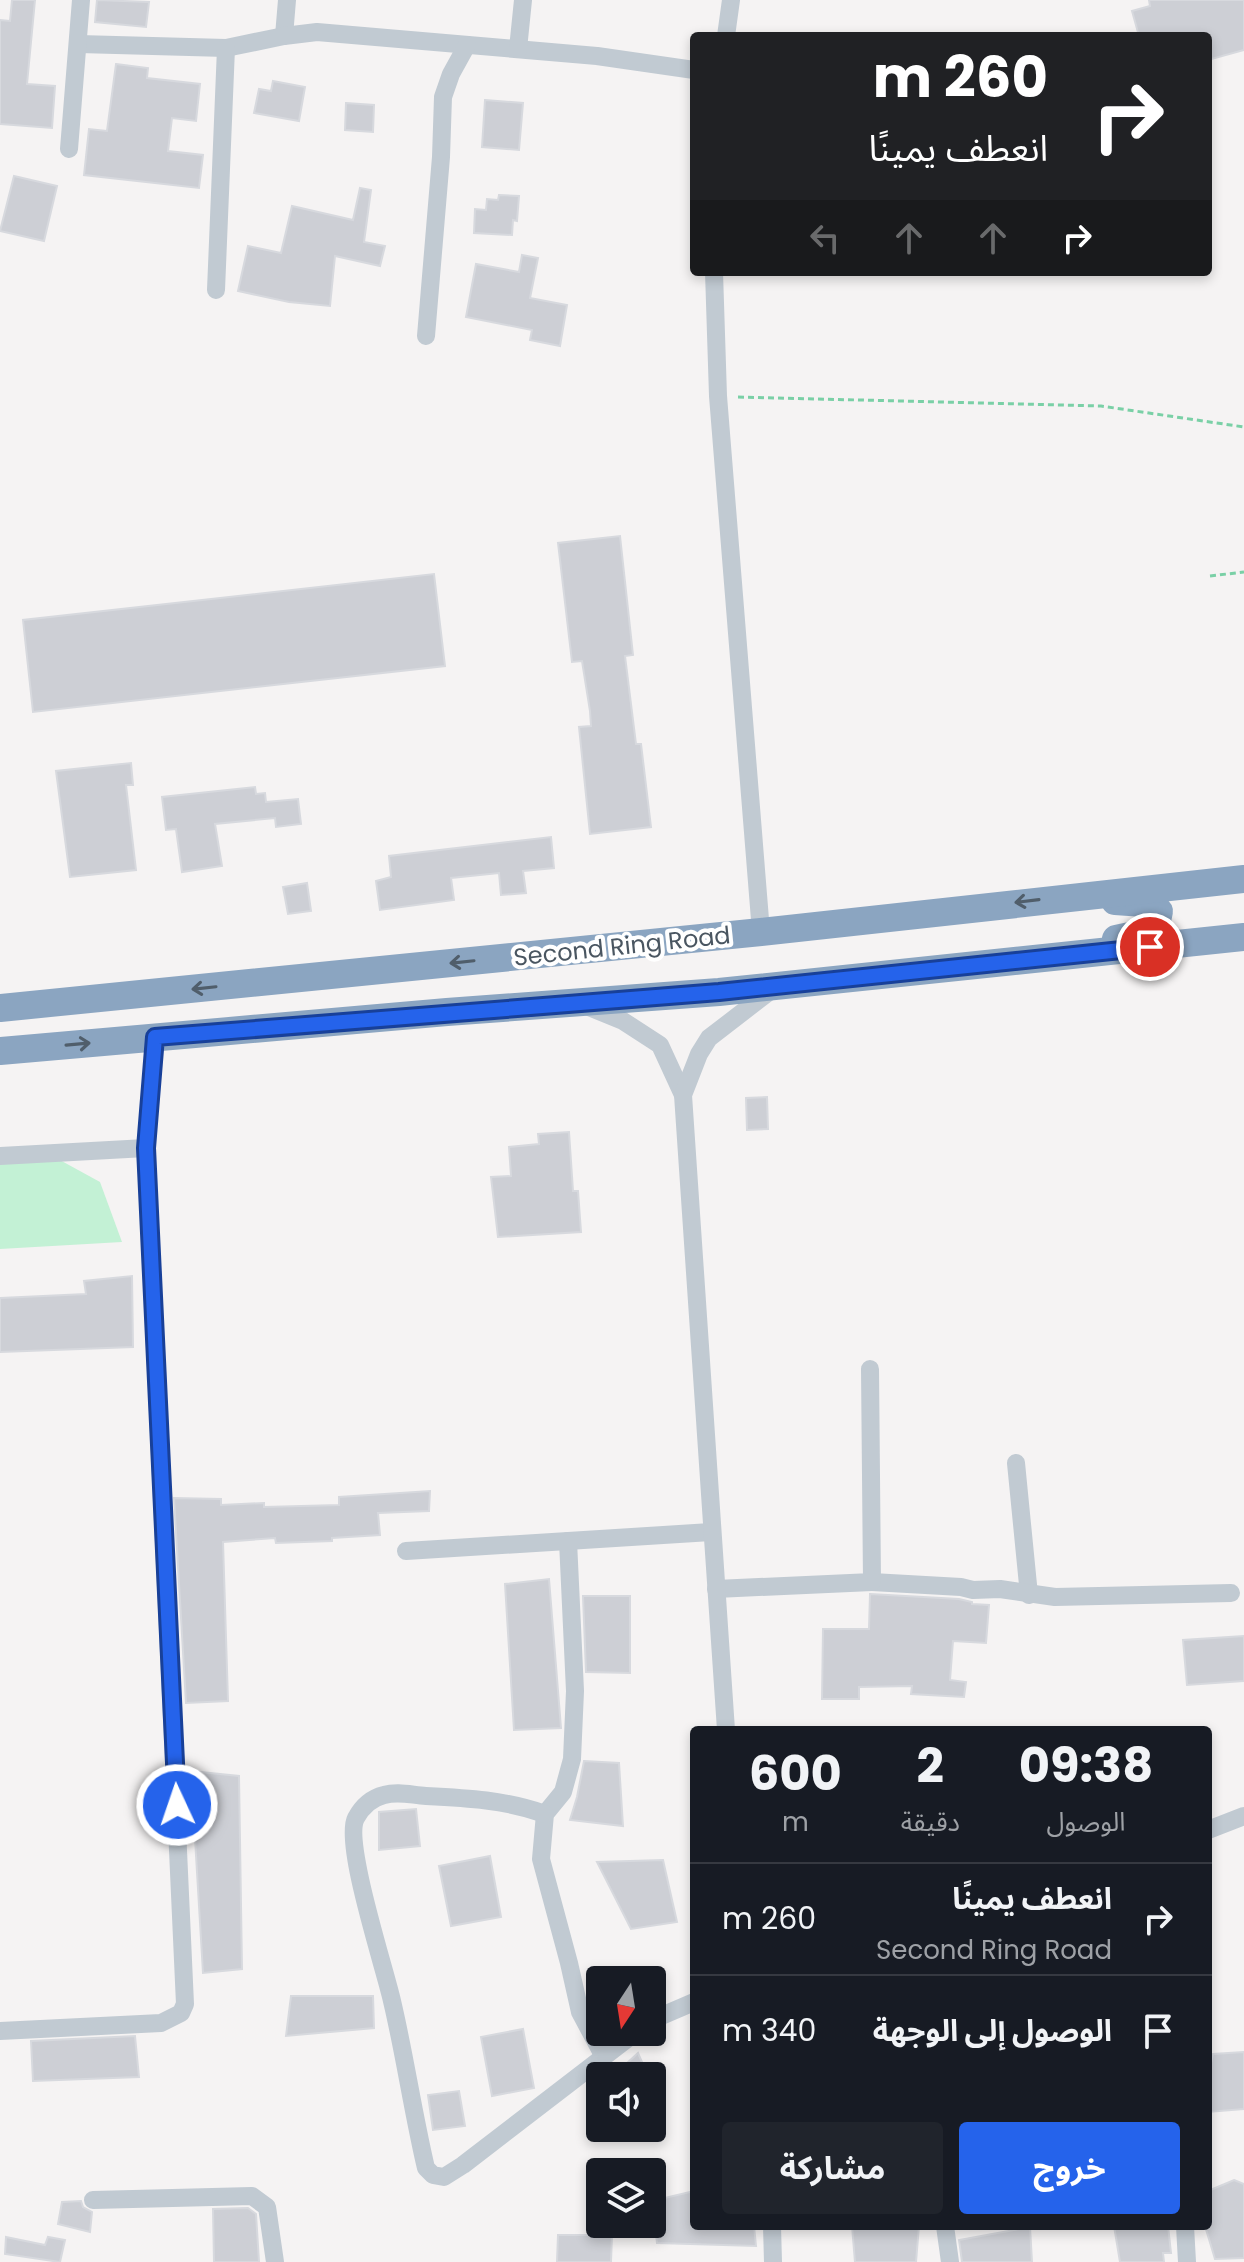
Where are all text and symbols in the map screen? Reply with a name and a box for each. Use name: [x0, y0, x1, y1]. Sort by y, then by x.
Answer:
text: 260 m: [873, 38, 1048, 117]
icon: right: [1076, 64, 1180, 168]
text: انعطف يمينًا: [868, 123, 1048, 174]
icon: left: [803, 216, 847, 260]
icon: ahead: [887, 216, 931, 260]
icon: ahead: [971, 216, 1015, 260]
icon: right: [1055, 216, 1099, 260]
one-way arrow: [1014, 894, 1041, 909]
pin: [1116, 913, 1184, 981]
street label: Second Ring Road: [512, 918, 732, 974]
icon: arrive: [1128, 925, 1172, 969]
one-way arrow: [449, 954, 476, 969]
one-way arrow: [191, 981, 218, 996]
one-way arrow: [64, 1037, 91, 1052]
text: 2: [917, 1732, 944, 1799]
text: 09:38: [1019, 1732, 1153, 1799]
text: 600: [749, 1740, 842, 1807]
position arrow: [135, 1763, 219, 1847]
text: m: [782, 1804, 809, 1840]
text: دقيقة: [901, 1804, 960, 1840]
text: الوصول: [1046, 1804, 1125, 1840]
text: انعطف يمينًا: [952, 1877, 1112, 1920]
text: 260 m: [722, 1897, 816, 1940]
icon: right: [1136, 1897, 1180, 1941]
text: Second Ring Road: [876, 1932, 1112, 1968]
north arrow: [586, 1966, 666, 2046]
map controls: [586, 1966, 666, 2238]
text: 340 m: [722, 2009, 816, 2052]
text: الوصول إلى الوجهة: [873, 2009, 1112, 2052]
icon: arrive: [1136, 2009, 1180, 2053]
button: sound: [586, 2062, 666, 2142]
button: مشاركة: [722, 2122, 943, 2214]
button: خروج: [959, 2122, 1180, 2214]
button: layers: [586, 2158, 666, 2238]

